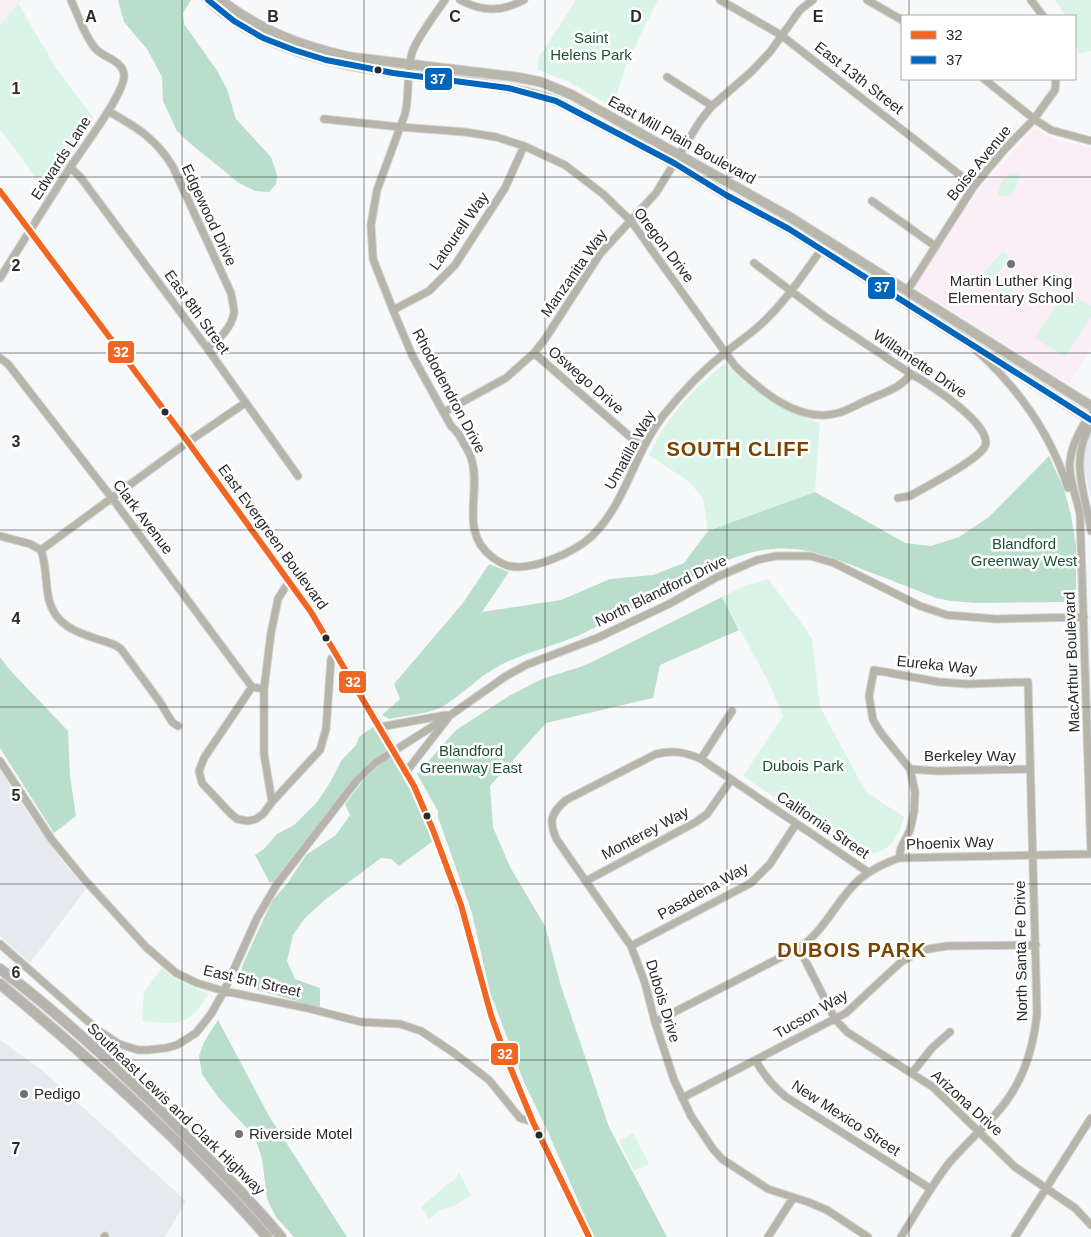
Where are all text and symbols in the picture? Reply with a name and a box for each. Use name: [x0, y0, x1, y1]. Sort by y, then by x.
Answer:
text: A: [85, 8, 97, 25]
text: B: [267, 8, 279, 25]
text: C: [449, 8, 461, 25]
text: D: [630, 8, 642, 25]
text: E: [813, 8, 824, 25]
legend: [901, 15, 1076, 80]
text: 32: [946, 26, 963, 43]
park label: Saint Helens Park: [550, 29, 632, 63]
street label: East 13th Street: [812, 38, 908, 118]
text: 37: [946, 51, 963, 68]
unlabelled marker: [373, 65, 383, 75]
line badge: 37: [424, 67, 453, 91]
text: 37: [430, 71, 446, 87]
text: 1: [12, 80, 21, 97]
street label: East Mill Plain Boulevard: [606, 92, 759, 187]
street label: Edwards Lane: [27, 113, 94, 203]
street label: Boise Avenue: [943, 122, 1014, 204]
street label: Edgewood Drive: [178, 161, 240, 268]
street label: Latourell Way: [425, 188, 492, 273]
street label: Oregon Drive: [631, 204, 698, 285]
street label: Manzanita Way: [537, 225, 610, 320]
text: 2: [12, 257, 21, 274]
marker: Martin Luther King Elementary School: [1005, 258, 1017, 270]
street label: East 8th Street: [161, 267, 234, 358]
place label: Martin Luther King Elementary School: [948, 272, 1074, 306]
line badge: 37: [867, 276, 896, 300]
text: 37: [874, 279, 890, 295]
street label: Rhododendron Drive: [409, 326, 489, 456]
street label: Willamette Drive: [870, 326, 970, 401]
line badge: 32: [107, 340, 135, 364]
street label: Oswego Drive: [545, 342, 627, 417]
text: 32: [113, 344, 129, 360]
unlabelled marker: [160, 407, 170, 417]
street label: Umatilla Way: [601, 407, 659, 492]
text: 3: [12, 433, 21, 450]
district label: SOUTH CLIFF: [666, 438, 810, 460]
street label: East Evergreen Boulevard: [215, 461, 332, 613]
street label: Clark Avenue: [110, 476, 177, 557]
park label: Blandford Greenway West: [971, 535, 1078, 569]
street label: North Blandford Drive: [592, 551, 729, 630]
street label: MacArthur Boulevard: [1061, 591, 1082, 733]
text: 4: [12, 610, 21, 627]
unlabelled marker: [321, 633, 331, 643]
street label: Eureka Way: [896, 652, 979, 677]
line badge: 32: [338, 670, 367, 694]
text: 32: [345, 674, 361, 690]
park label: Blandford Greenway East: [420, 742, 523, 776]
street label: Berkeley Way: [924, 747, 1016, 764]
park label: Dubois Park: [762, 757, 844, 774]
text: 5: [12, 787, 21, 804]
street label: California Street: [774, 787, 873, 862]
street label: Monterey Way: [598, 802, 692, 863]
unlabelled marker: [422, 811, 432, 821]
street label: Phoenix Way: [906, 832, 995, 853]
street label: Pasadena Way: [654, 858, 752, 923]
street label: North Santa Fe Drive: [1011, 880, 1030, 1022]
district label: DUBOIS PARK: [777, 939, 927, 961]
street label: Dubois Drive: [643, 957, 684, 1044]
street label: East 5th Street: [202, 961, 303, 1000]
text: 6: [12, 964, 21, 981]
street label: Tucson Way: [771, 985, 851, 1041]
street label: Southeast Lewis and Clark Highway: [84, 1019, 269, 1199]
line badge: 32: [490, 1042, 519, 1066]
text: 32: [497, 1046, 513, 1062]
street label: Arizona Drive: [928, 1066, 1006, 1139]
street label: New Mexico Street: [789, 1076, 904, 1159]
place label: Pedigo: [34, 1085, 81, 1102]
marker: Pedigo: [18, 1088, 30, 1100]
place label: Riverside Motel: [249, 1125, 352, 1142]
marker: Riverside Motel: [233, 1128, 245, 1140]
unlabelled marker: [534, 1130, 544, 1140]
text: 7: [12, 1140, 21, 1157]

